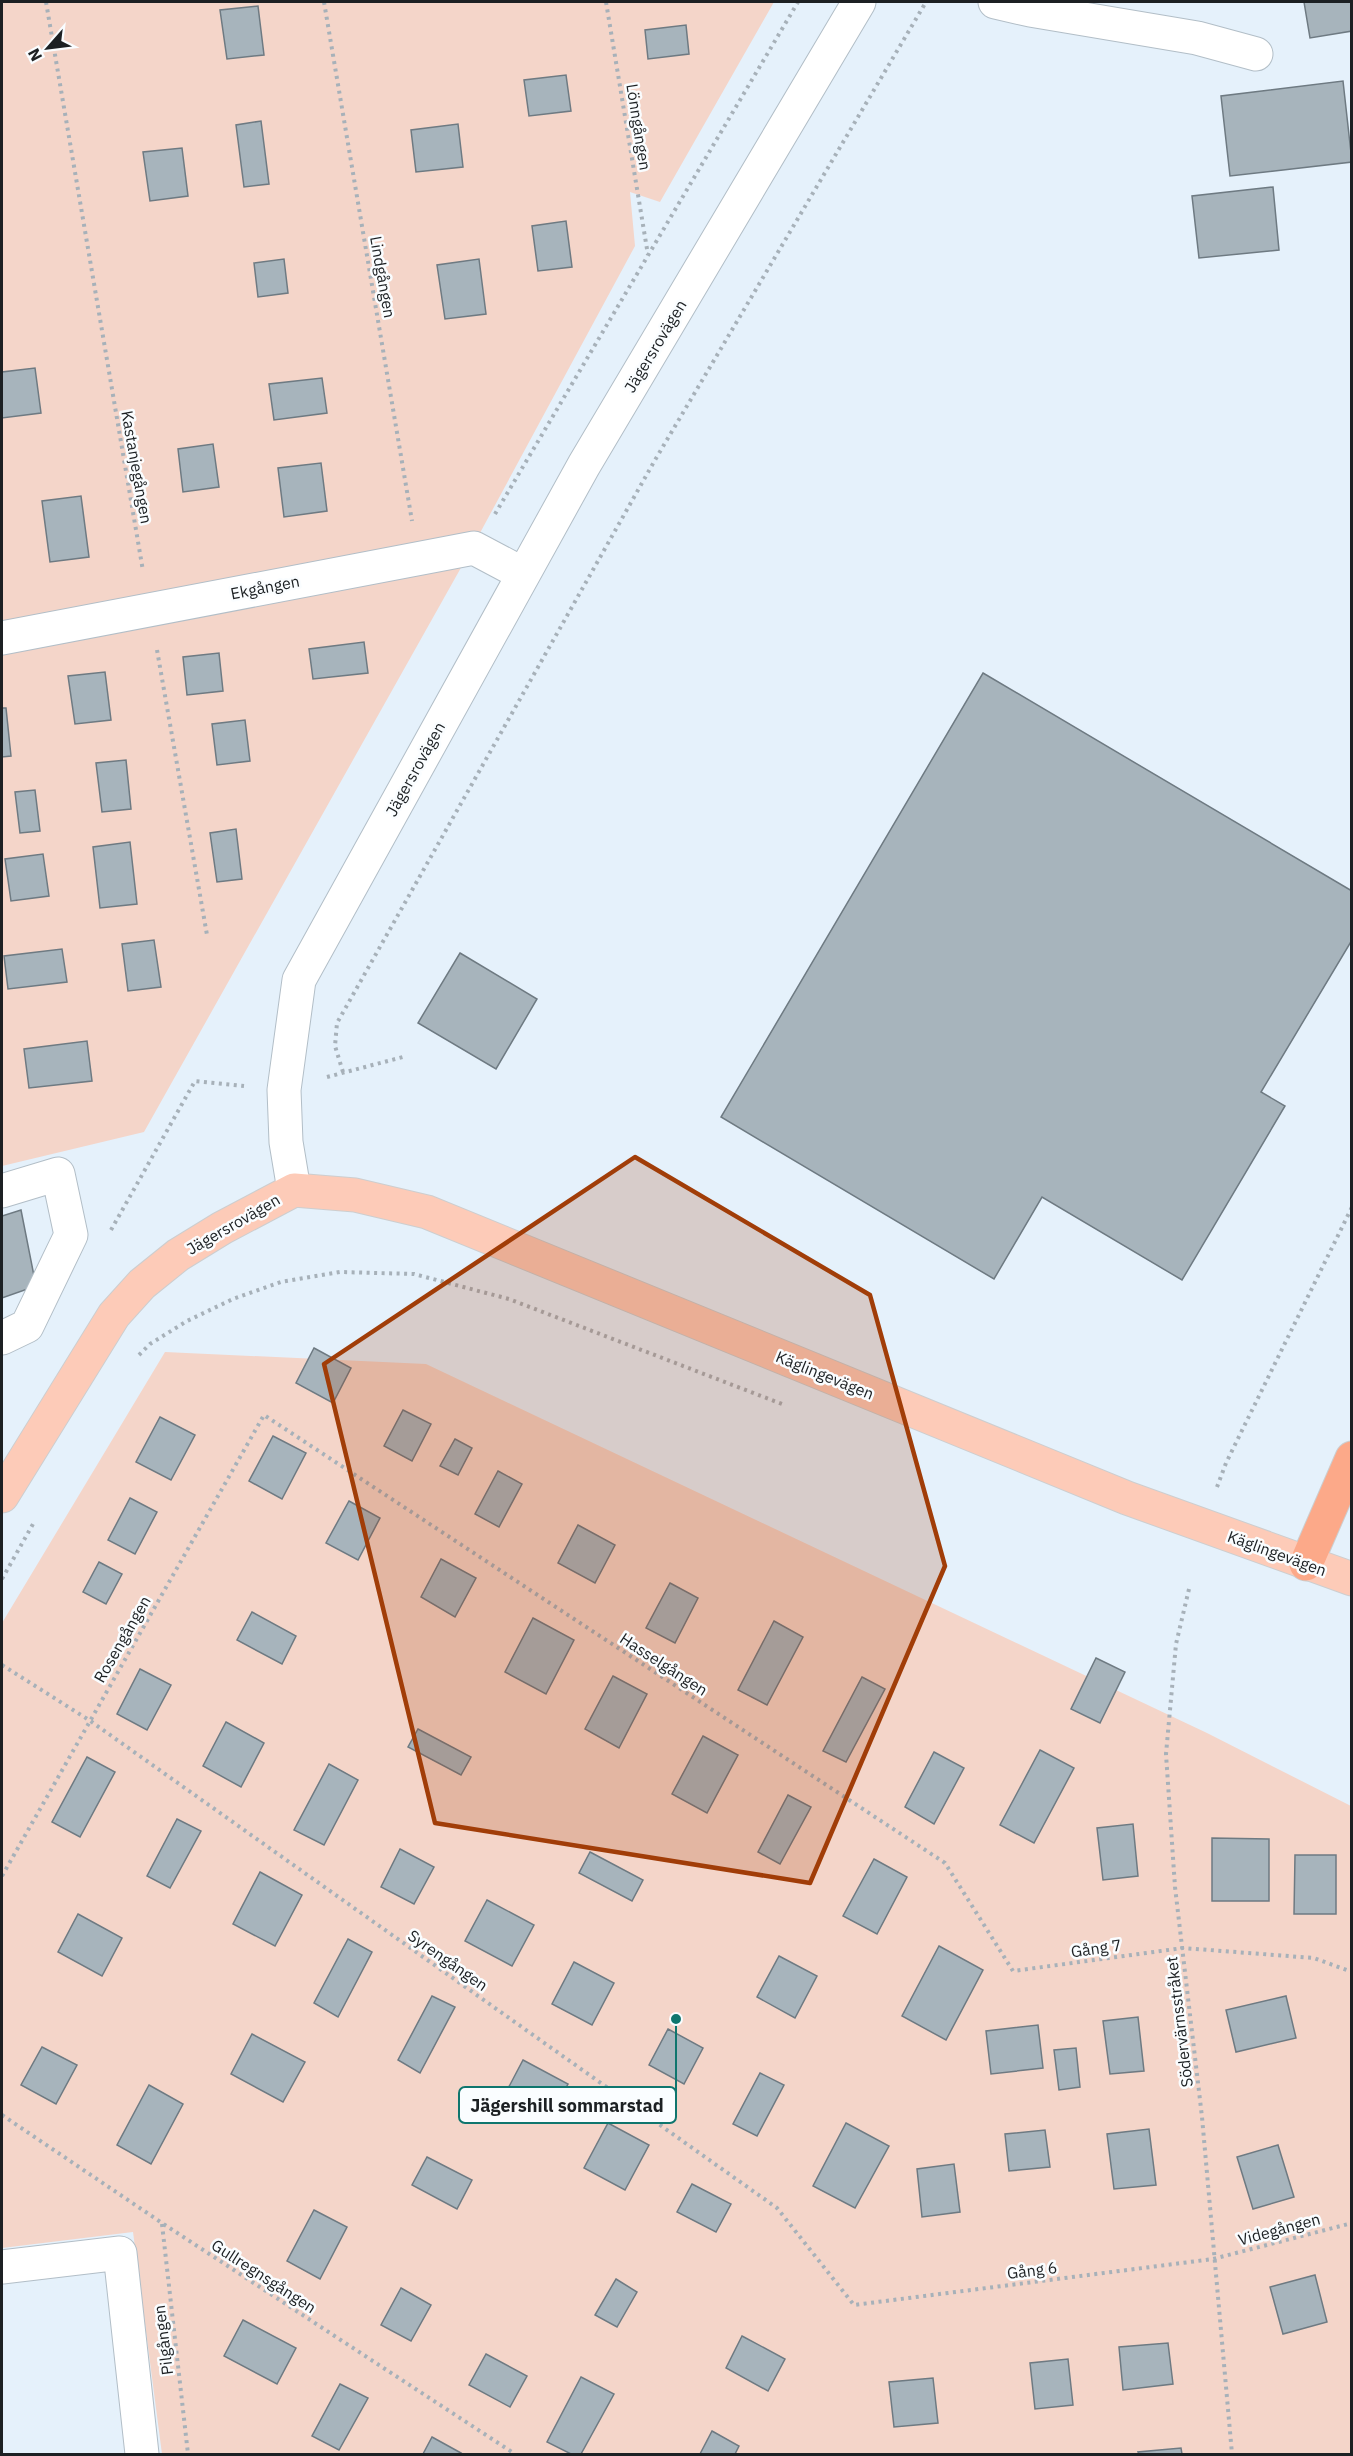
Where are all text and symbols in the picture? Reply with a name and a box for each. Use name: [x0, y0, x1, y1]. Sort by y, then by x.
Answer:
north arrow: [18, 18, 78, 78]
text: N: [23, 45, 46, 65]
street label: Lönngången: [622, 82, 656, 172]
street label: Lindgången: [366, 235, 400, 319]
street label: Jägersrovägen: [619, 296, 691, 396]
street label: Kastanjegången: [117, 409, 157, 525]
street label: Ekgången: [229, 571, 301, 603]
street label: Jägersrovägen: [381, 718, 449, 820]
street label: Jägersrovägen: [183, 1189, 283, 1259]
street label: Käglingevägen: [773, 1346, 877, 1404]
street label: Käglingevägen: [1225, 1526, 1329, 1580]
street label: Rosengången: [89, 1592, 155, 1686]
street label: Hasselgången: [616, 1628, 712, 1700]
street label: Syrengången: [404, 1925, 492, 1995]
street label: Gång 7: [1070, 1935, 1122, 1961]
street label: Södervärnsstråket: [1161, 1956, 1197, 2088]
callout: Jägershill sommarstad: [459, 2087, 676, 2123]
text: Jägershill sommarstad: [470, 2094, 664, 2117]
street label: Videgången: [1236, 2208, 1322, 2250]
street label: Gullregnsgången: [208, 2235, 320, 2317]
street label: Gång 6: [1006, 2257, 1058, 2283]
street label: Pilgången: [149, 2304, 177, 2376]

